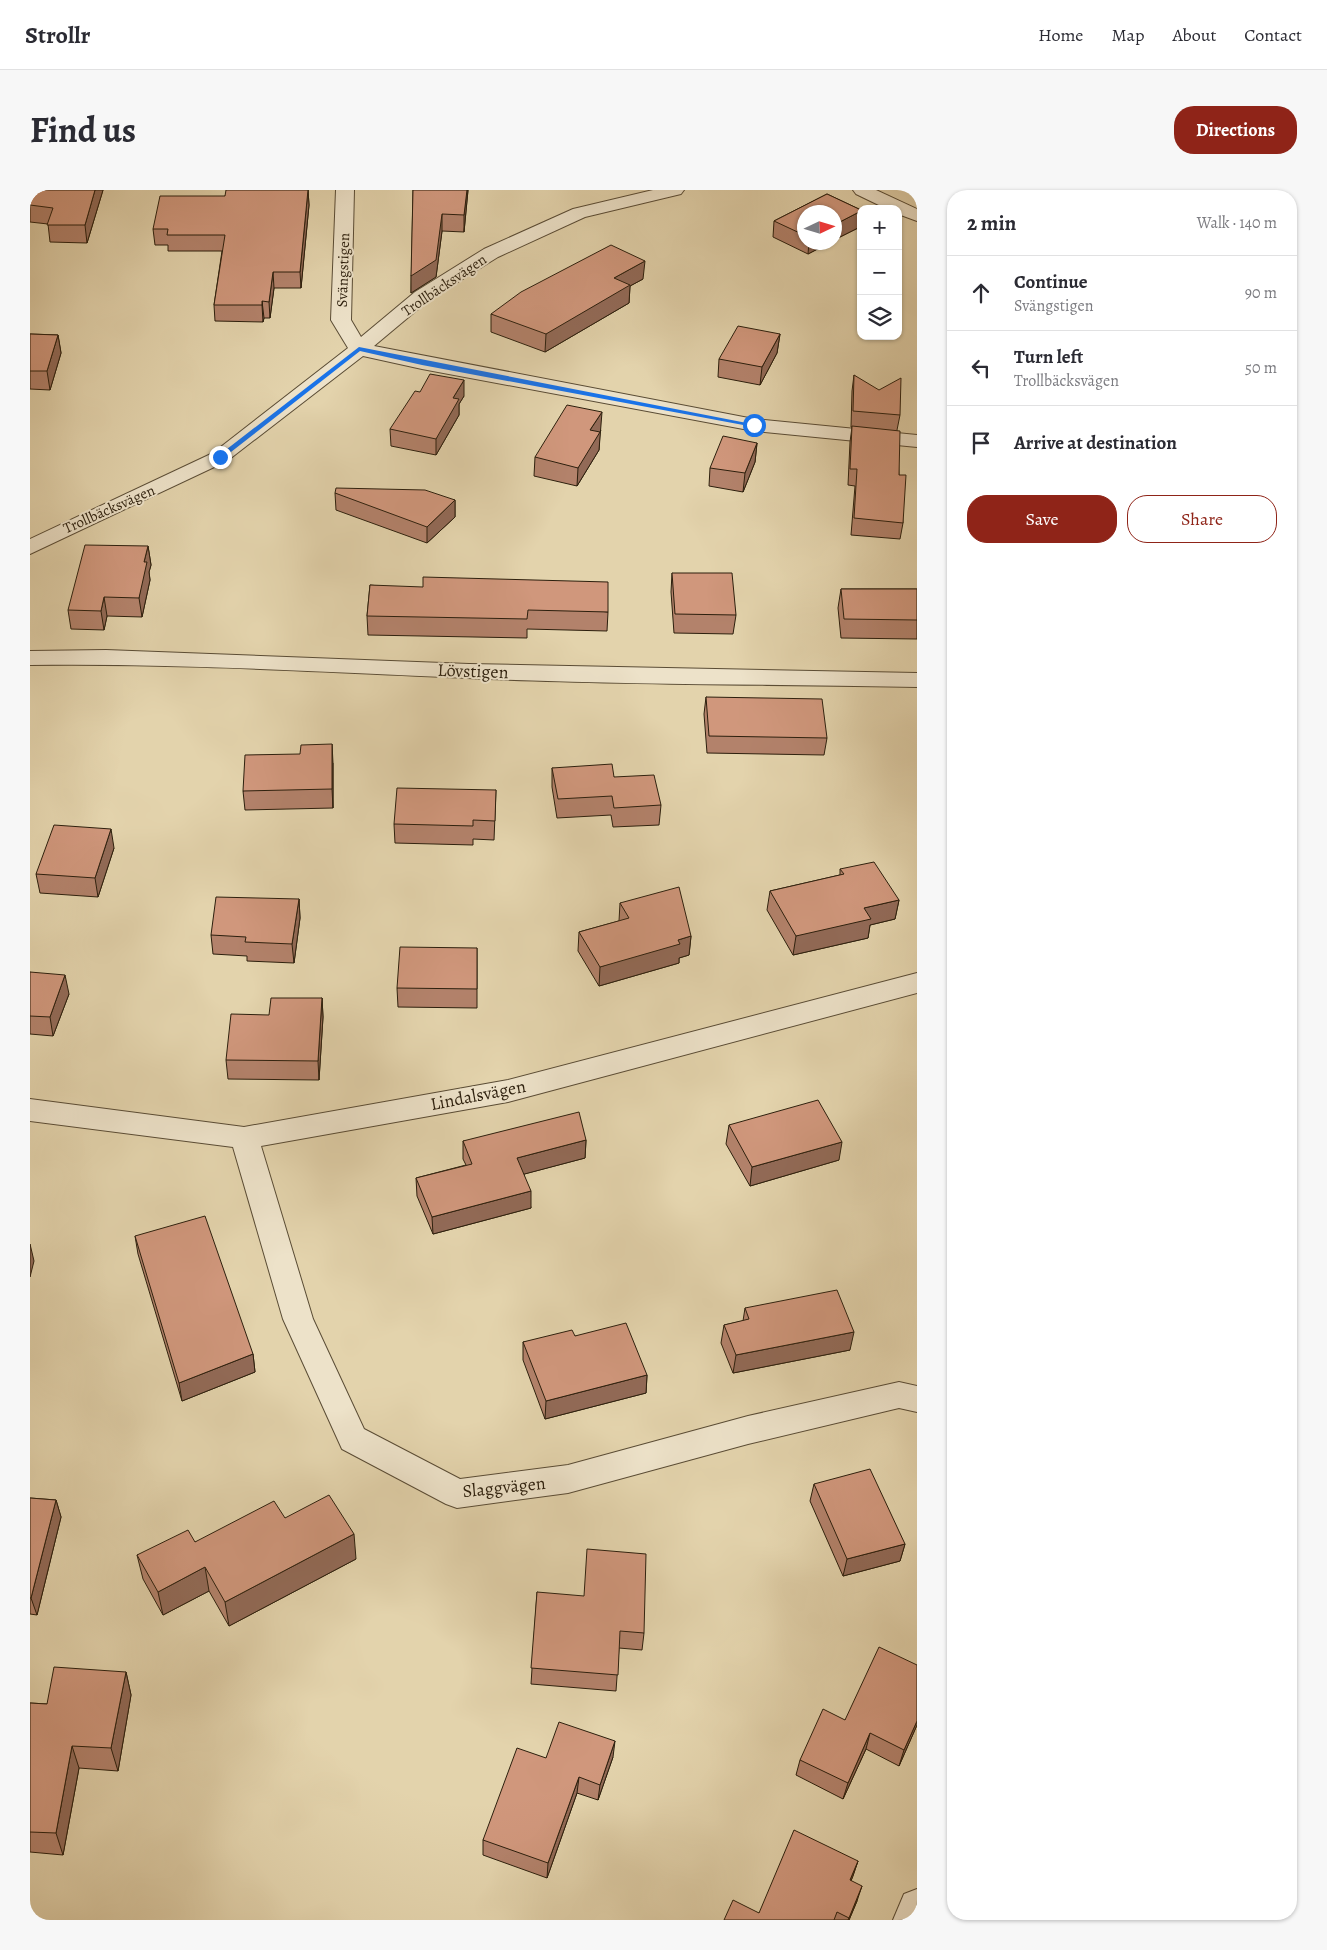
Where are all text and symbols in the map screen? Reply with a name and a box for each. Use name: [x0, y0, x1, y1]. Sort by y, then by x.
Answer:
text: Strollr: [25, 19, 90, 51]
text: Home: [1038, 23, 1083, 47]
text: Map: [1111, 23, 1144, 47]
text: About: [1172, 23, 1216, 47]
text: Contact: [1244, 23, 1302, 47]
text: Find us: [30, 106, 136, 154]
button: Directions: [1174, 106, 1297, 154]
north arrow: [797, 205, 842, 250]
map controls: [857, 205, 902, 340]
button: +: [857, 205, 902, 250]
text: 2 min: [967, 209, 1016, 237]
text: Walk · 140 m: [1197, 212, 1277, 234]
street label: Svängstigen: [332, 232, 354, 308]
street label: Trollbäcksvägen: [398, 249, 490, 321]
button: −: [857, 250, 902, 295]
text: Continue: [1014, 269, 1088, 295]
icon: ahead: [967, 279, 995, 307]
text: 90 m: [1245, 282, 1277, 304]
button: layers: [857, 295, 902, 340]
text: Svängstigen: [1014, 295, 1093, 317]
text: Turn left: [1014, 344, 1083, 370]
icon: left: [967, 354, 995, 382]
text: 50 m: [1245, 357, 1277, 379]
text: Trollbäcksvägen: [1014, 370, 1119, 392]
route start: [743, 414, 766, 437]
icon: arrive: [967, 429, 995, 457]
text: Arrive at destination: [1014, 430, 1177, 456]
route end: [209, 446, 232, 469]
street label: Trollbäcksvägen: [60, 480, 158, 538]
button: Save: [967, 495, 1117, 543]
button: Share: [1127, 495, 1277, 543]
street label: Lövstigen: [437, 658, 509, 684]
street label: Lindalsvägen: [428, 1074, 528, 1116]
street label: Slaggvägen: [461, 1471, 547, 1503]

